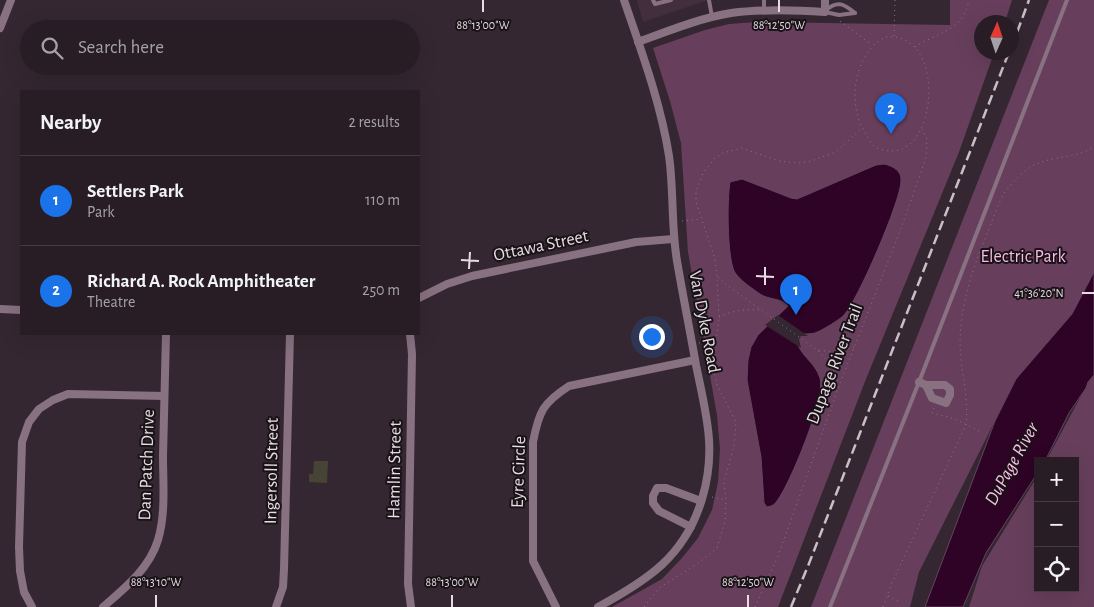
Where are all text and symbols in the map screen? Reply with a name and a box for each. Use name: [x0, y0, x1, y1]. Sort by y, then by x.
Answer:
north arrow: [974, 15, 1019, 60]
text: 88°13'00"W: [457, 19, 510, 31]
text: 88°12'50"W: [753, 19, 805, 31]
search box: [20, 20, 420, 75]
icon: search: [38, 34, 66, 62]
text: Search here: [78, 38, 164, 57]
pin: 2: [875, 93, 907, 134]
text: Nearby: [40, 112, 101, 133]
text: 2 results: [348, 114, 400, 130]
text: Settlers Park: [87, 182, 184, 201]
text: 1: [53, 192, 59, 208]
text: 110 m: [365, 192, 400, 208]
text: Park: [87, 204, 115, 220]
street label: Ottawa Street: [492, 227, 590, 265]
park label: Electric Park: [980, 248, 1066, 266]
street label: Van Dyke Road: [685, 269, 723, 375]
text: Richard A. Rock Amphitheater: [87, 272, 315, 291]
pin: 1: [780, 274, 812, 315]
text: 2: [52, 282, 60, 298]
text: 250 m: [362, 282, 400, 298]
text: 41°36'20"N: [1014, 287, 1064, 299]
text: Theatre: [87, 294, 135, 310]
street label: Dupage River Trail: [804, 301, 866, 427]
your location: [639, 324, 665, 350]
street label: Dan Patch Drive: [136, 409, 158, 521]
street label: Ingersoll Street: [262, 417, 282, 524]
water label: DuPage River: [982, 419, 1043, 508]
street label: Hamlin Street: [385, 421, 405, 519]
street label: Eyre Circle: [509, 436, 529, 508]
map controls: [1034, 457, 1079, 592]
button: +: [1034, 457, 1079, 502]
button: −: [1034, 502, 1079, 547]
button: locate: [1034, 547, 1079, 592]
text: 88°13'10"W: [131, 576, 182, 588]
text: 88°13'00"W: [426, 576, 479, 588]
text: 88°12'50"W: [722, 576, 774, 588]

